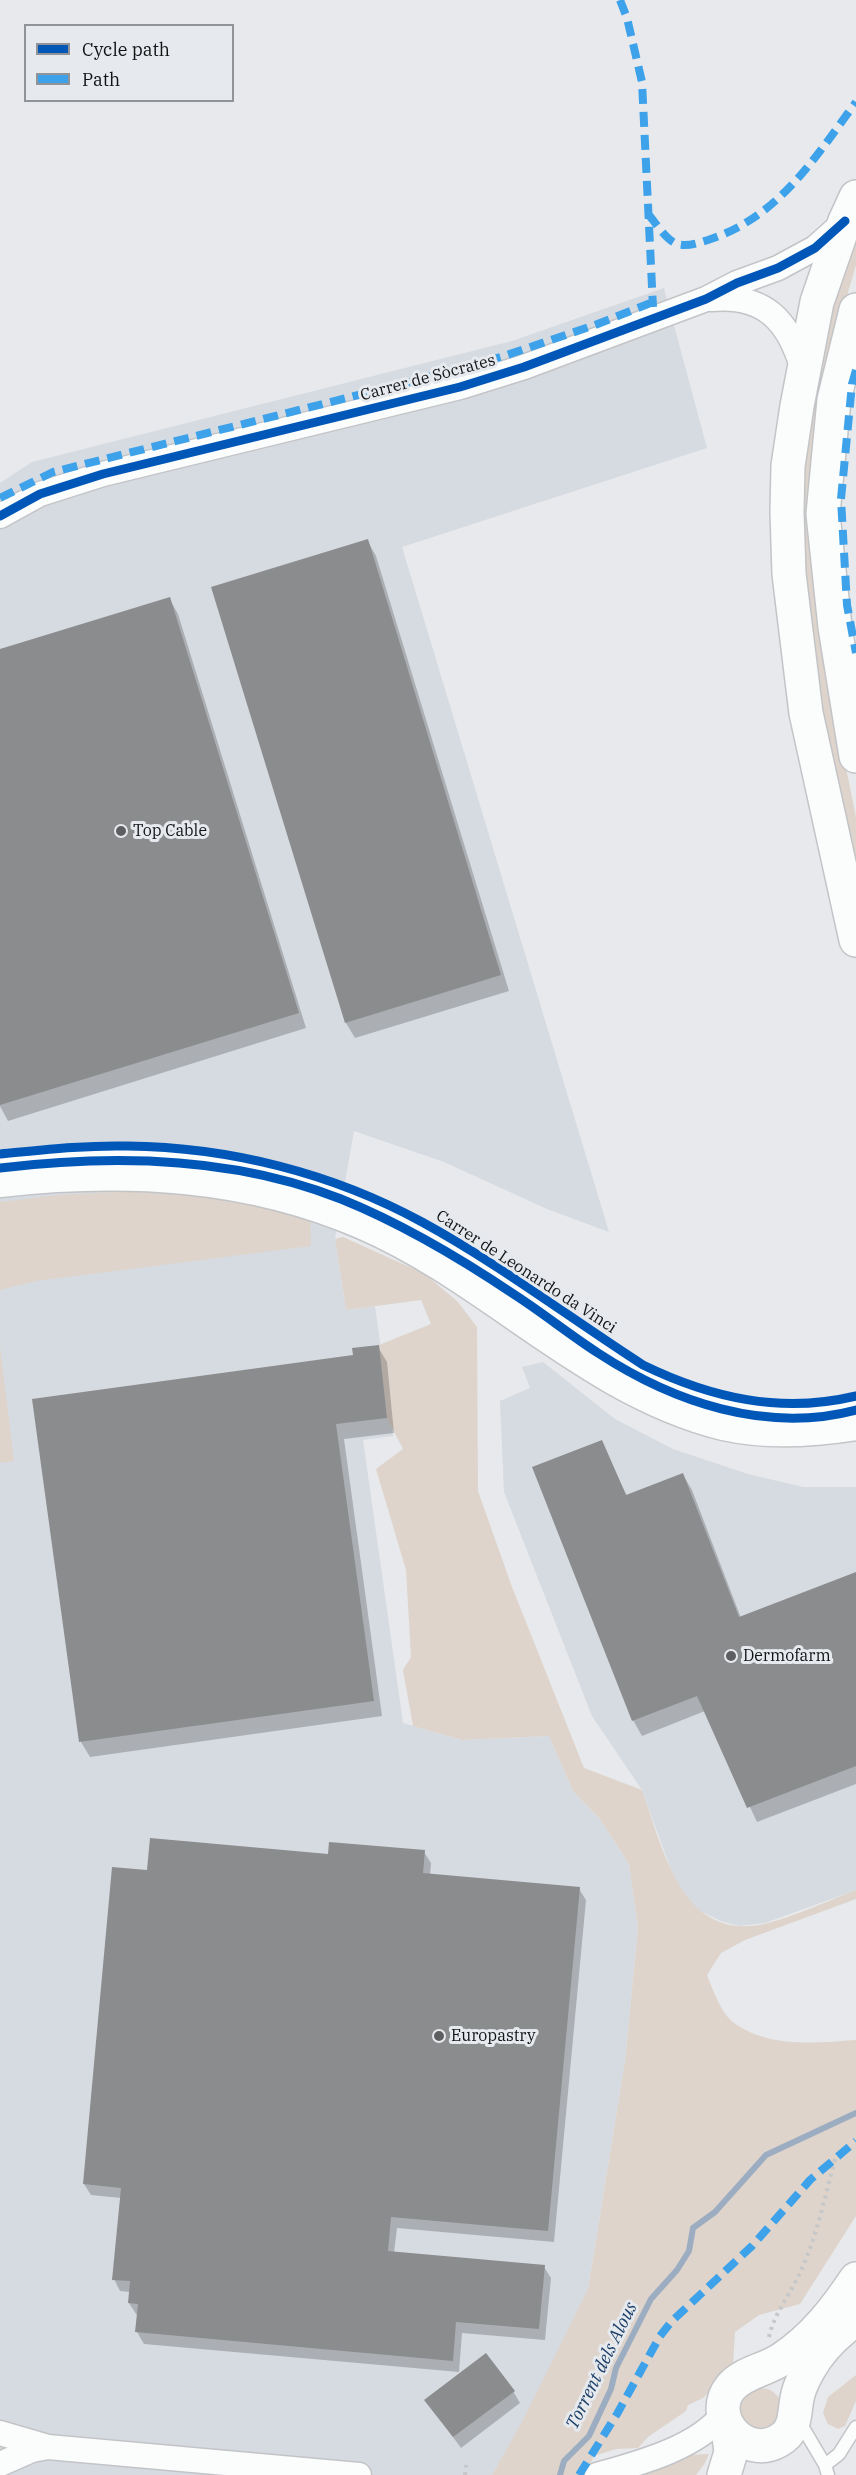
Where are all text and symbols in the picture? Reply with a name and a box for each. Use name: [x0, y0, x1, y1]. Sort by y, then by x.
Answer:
legend: [24, 24, 234, 102]
text: Cycle path: [82, 38, 170, 61]
text: Path: [82, 68, 120, 91]
street label: Carrer de Sòcrates: [358, 351, 498, 405]
place label: Top Cable: [133, 821, 207, 841]
marker: Top Cable: [114, 824, 128, 838]
street label: Carrer de Leonardo da Vinci: [432, 1206, 620, 1338]
place label: Dermofarm: [743, 1646, 831, 1666]
marker: Dermofarm: [724, 1649, 738, 1663]
place label: Europastry: [451, 2026, 535, 2046]
marker: Europastry: [432, 2029, 446, 2043]
water label: Torrent dels Alous: [562, 2299, 642, 2433]

